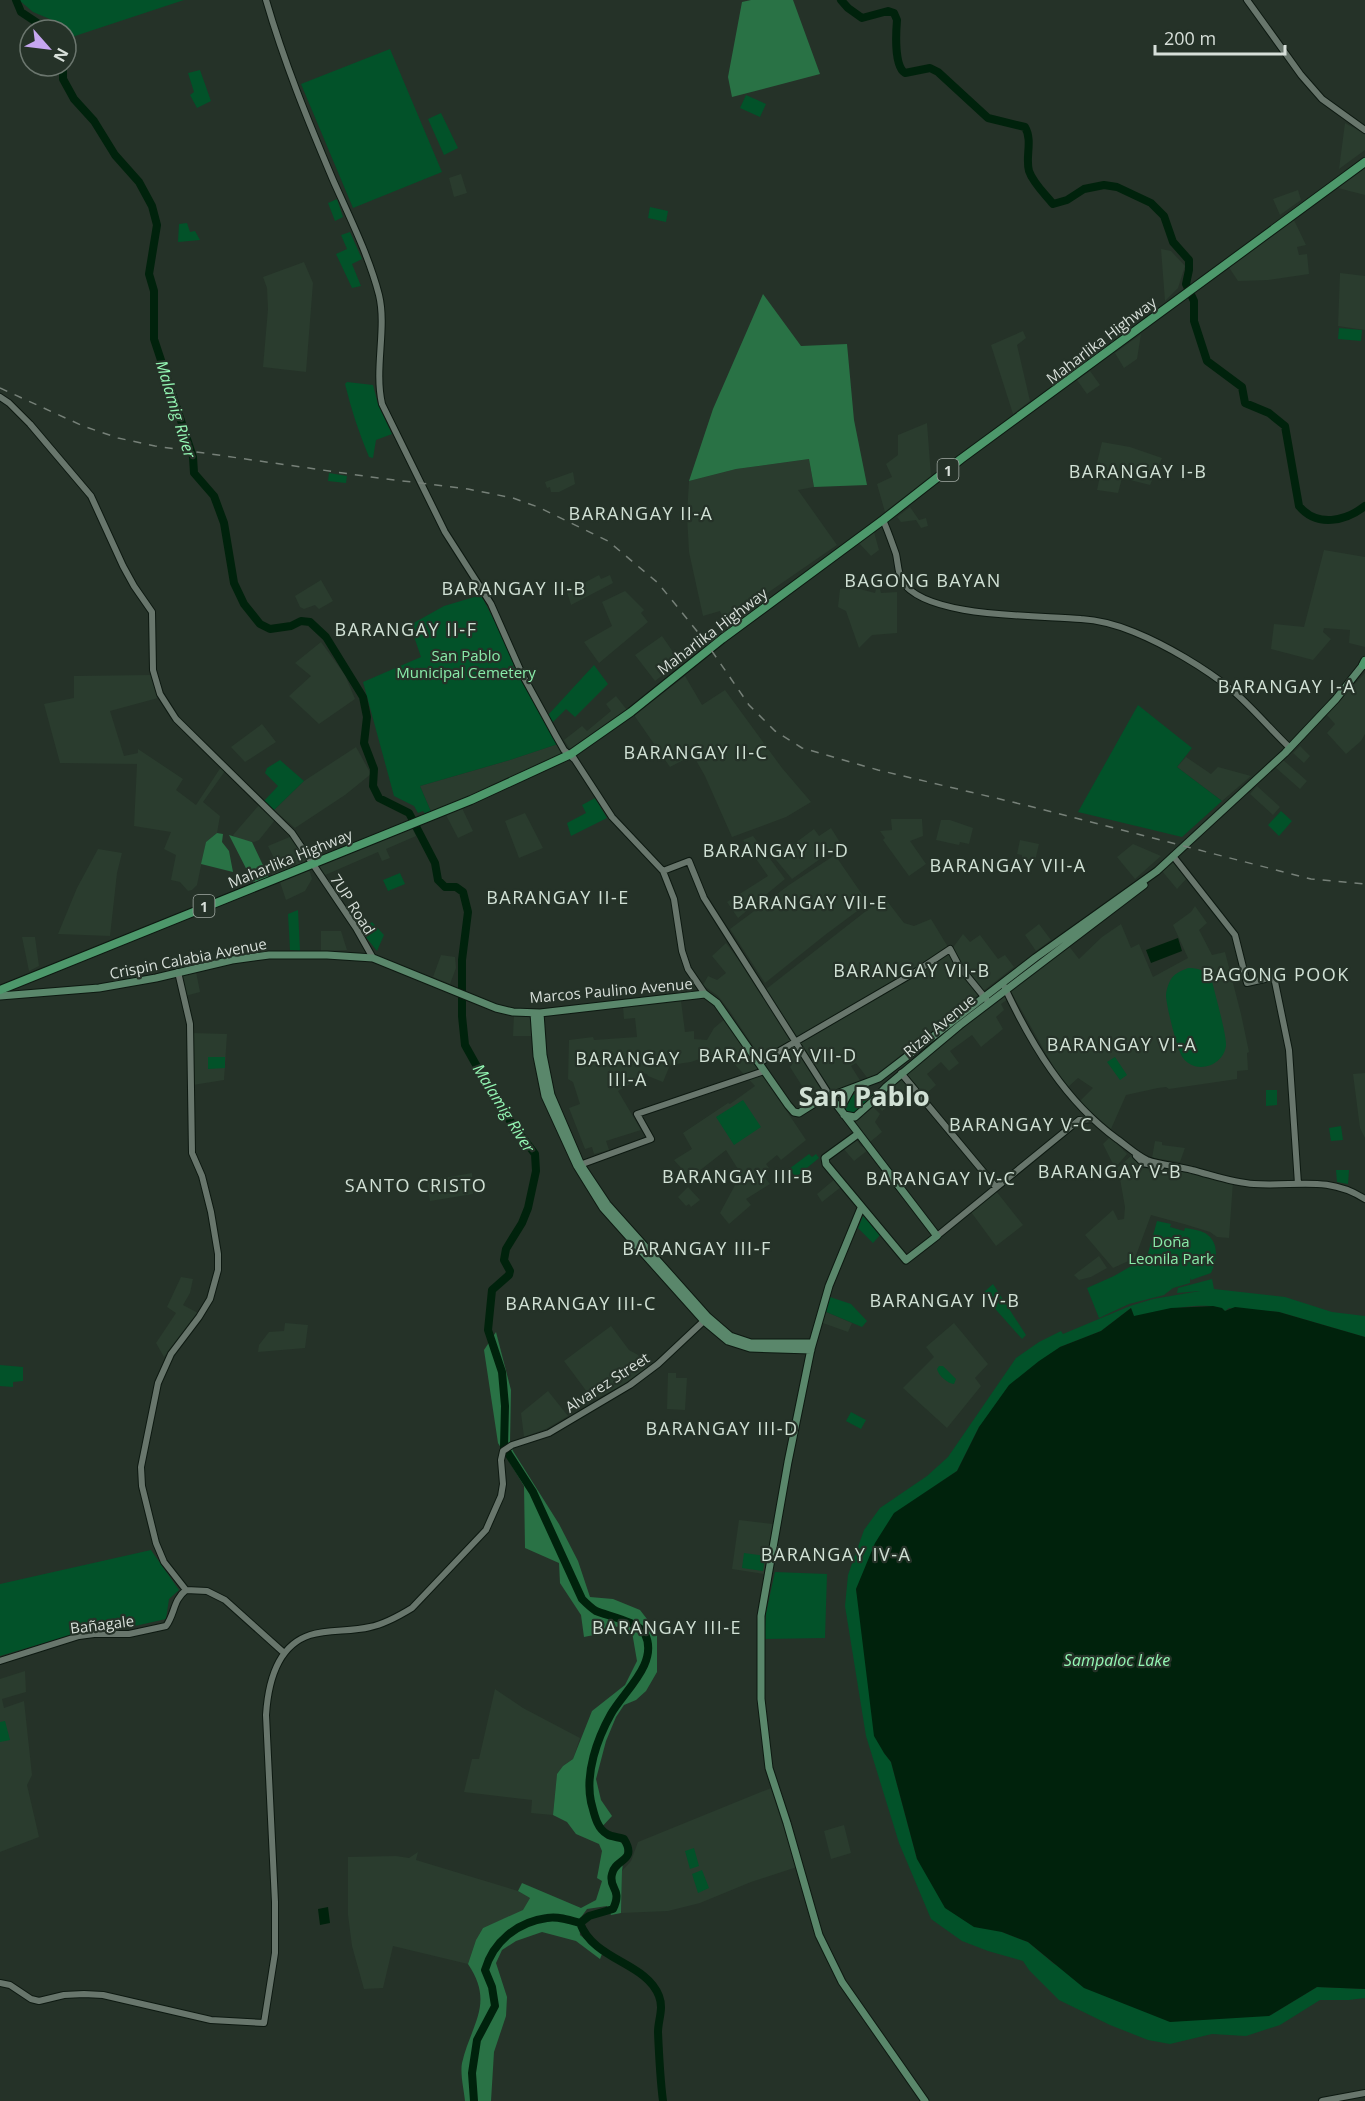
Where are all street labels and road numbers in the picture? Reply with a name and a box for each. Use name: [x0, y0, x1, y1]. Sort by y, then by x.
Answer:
street label: Maharlika Highway: [1042, 292, 1160, 388]
road number: 1: [938, 459, 958, 481]
street label: Maharlika Highway: [653, 583, 771, 679]
street label: Maharlika Highway: [225, 824, 356, 892]
street label: 7UP Road: [326, 870, 380, 938]
road number: 1: [194, 895, 214, 917]
street label: Crispin Calabia Avenue: [108, 933, 268, 983]
street label: Marcos Paulino Avenue: [529, 973, 693, 1007]
street label: Rizal Avenue: [899, 989, 979, 1061]
street label: Alvarez Street: [561, 1347, 653, 1417]
street label: Bañagale: [69, 1610, 135, 1638]

